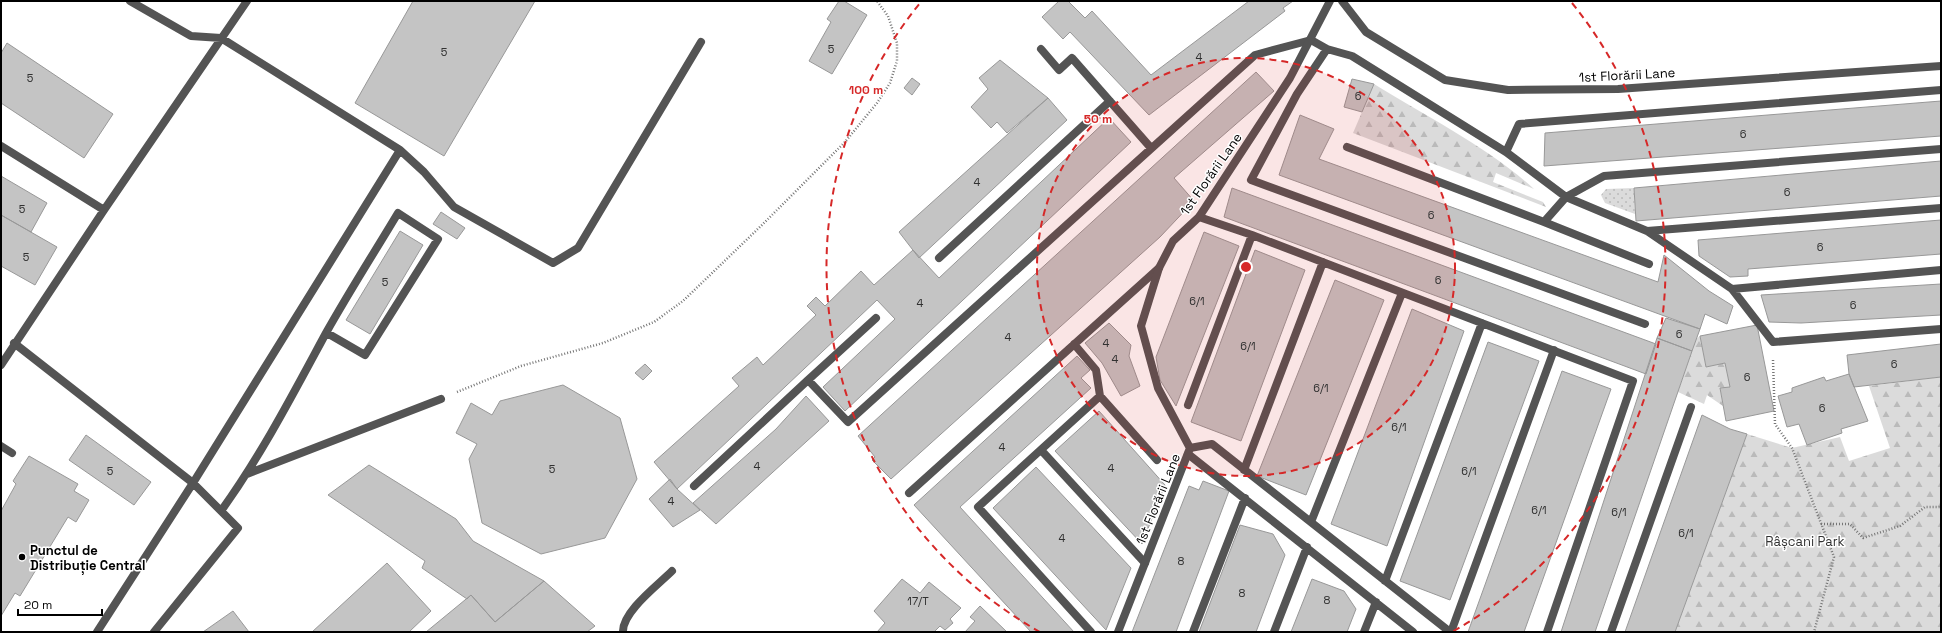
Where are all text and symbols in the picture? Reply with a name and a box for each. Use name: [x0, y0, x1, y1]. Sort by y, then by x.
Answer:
house number: 5: [828, 42, 835, 56]
house number: 5: [441, 45, 448, 59]
house number: 4: [1196, 50, 1203, 64]
street label: 1st Florării Lane: [1578, 64, 1676, 86]
house number: 5: [27, 71, 34, 85]
text: 100 m: [849, 82, 883, 98]
house number: 6: [1355, 89, 1362, 103]
text: 50 m: [1084, 111, 1112, 127]
house number: 6: [1740, 127, 1747, 141]
street label: 1st Florării Lane: [1176, 130, 1246, 218]
house number: 4: [974, 175, 981, 189]
house number: 6: [1784, 185, 1791, 199]
house number: 5: [19, 202, 26, 216]
house number: 6: [1428, 208, 1435, 222]
house number: 6: [1817, 240, 1824, 254]
house number: 5: [23, 250, 30, 264]
centre of rings: [1239, 260, 1253, 274]
house number: 6: [1435, 273, 1442, 287]
house number: 5: [382, 275, 389, 289]
house number: 6/1: [1189, 294, 1205, 308]
house number: 4: [917, 296, 924, 310]
house number: 6: [1850, 298, 1857, 312]
house number: 6: [1676, 327, 1683, 341]
house number: 4: [1005, 330, 1012, 344]
house number: 4: [1103, 336, 1110, 350]
house number: 6/1: [1240, 339, 1256, 353]
house number: 4: [1112, 352, 1119, 366]
house number: 6: [1891, 357, 1898, 371]
house number: 6: [1744, 370, 1751, 384]
house number: 6/1: [1313, 381, 1329, 395]
house number: 6: [1819, 401, 1826, 415]
house number: 6/1: [1391, 420, 1407, 434]
house number: 4: [999, 440, 1006, 454]
street label: 1st Florării Lane: [1132, 451, 1184, 547]
house number: 4: [754, 459, 761, 473]
house number: 4: [1108, 461, 1115, 475]
house number: 5: [549, 462, 556, 476]
house number: 5: [107, 464, 114, 478]
house number: 6/1: [1461, 464, 1477, 478]
house number: 4: [668, 494, 675, 508]
house number: 6/1: [1531, 503, 1547, 517]
house number: 6/1: [1611, 505, 1627, 519]
house number: 6/1: [1678, 526, 1694, 540]
house number: 4: [1059, 531, 1066, 545]
park label: Râșcani Park: [1765, 533, 1845, 550]
place label: Punctul de Distribuție Central: [30, 542, 145, 575]
marker: Punctul de Distribuție Central: [17, 552, 27, 562]
house number: 8: [1178, 554, 1185, 568]
house number: 8: [1239, 586, 1246, 600]
scale bar: [18, 591, 102, 617]
house number: 8: [1324, 593, 1331, 607]
house number: 17/T: [907, 594, 929, 608]
text: 20 m: [24, 597, 52, 613]

